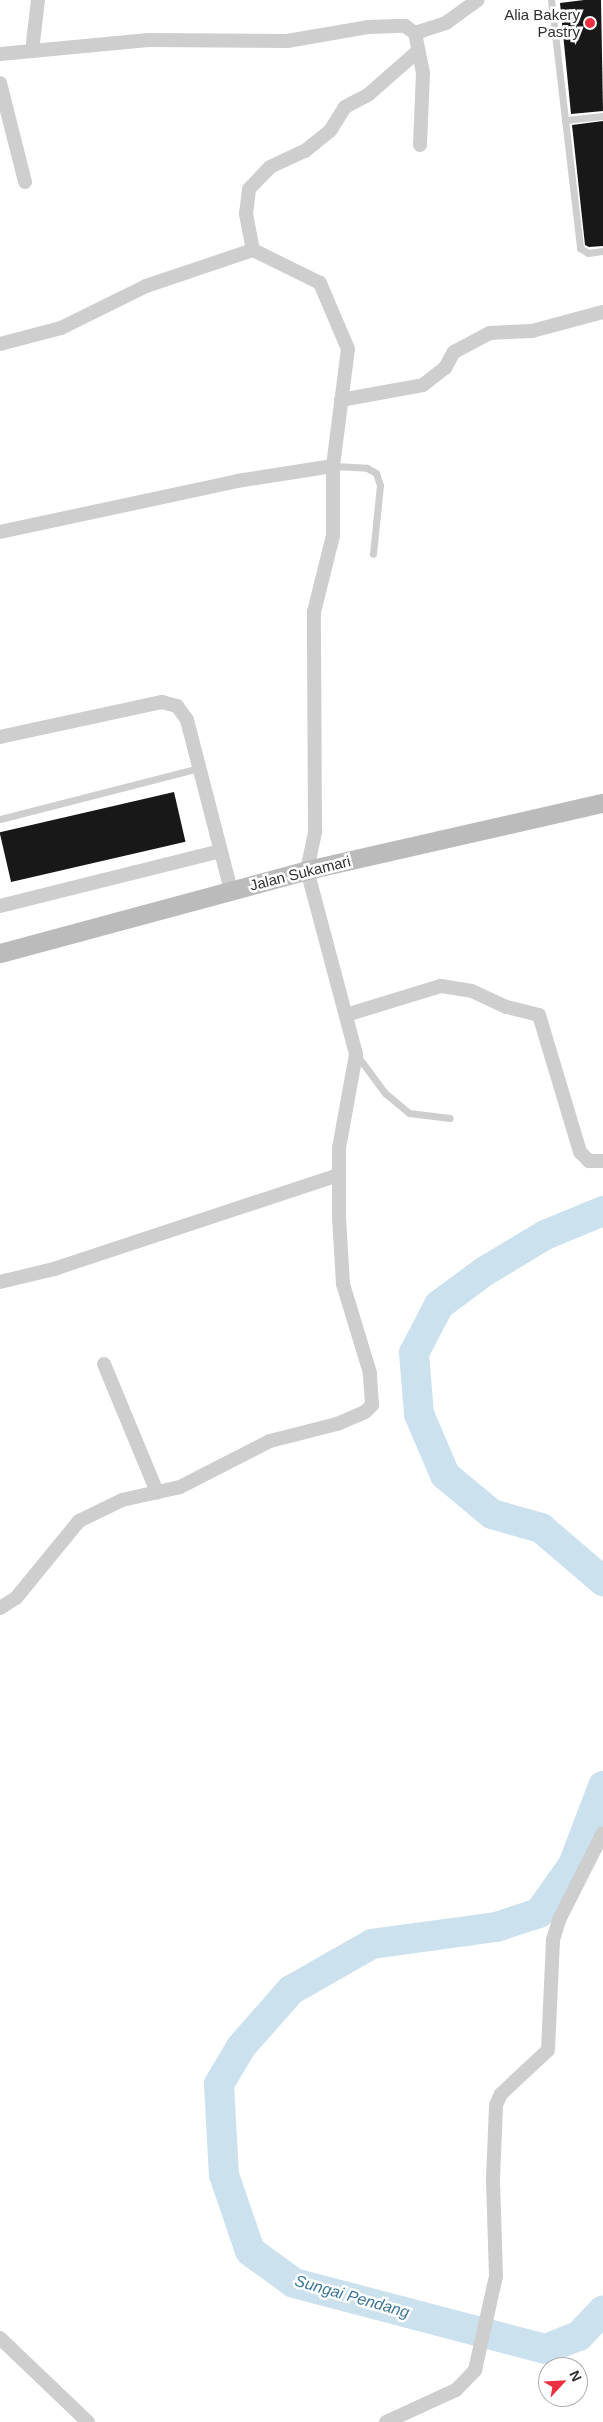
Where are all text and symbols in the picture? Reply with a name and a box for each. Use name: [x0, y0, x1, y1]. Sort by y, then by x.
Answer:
place label: Alia Bakery Pastry: [504, 5, 580, 40]
marker: Alia Bakery Pastry: [584, 17, 596, 29]
street label: Jalan Sukamari: [248, 852, 352, 894]
water label: Sungai Pendang: [292, 2271, 412, 2323]
north arrow: [538, 2357, 588, 2407]
text: N: [566, 2368, 585, 2384]

